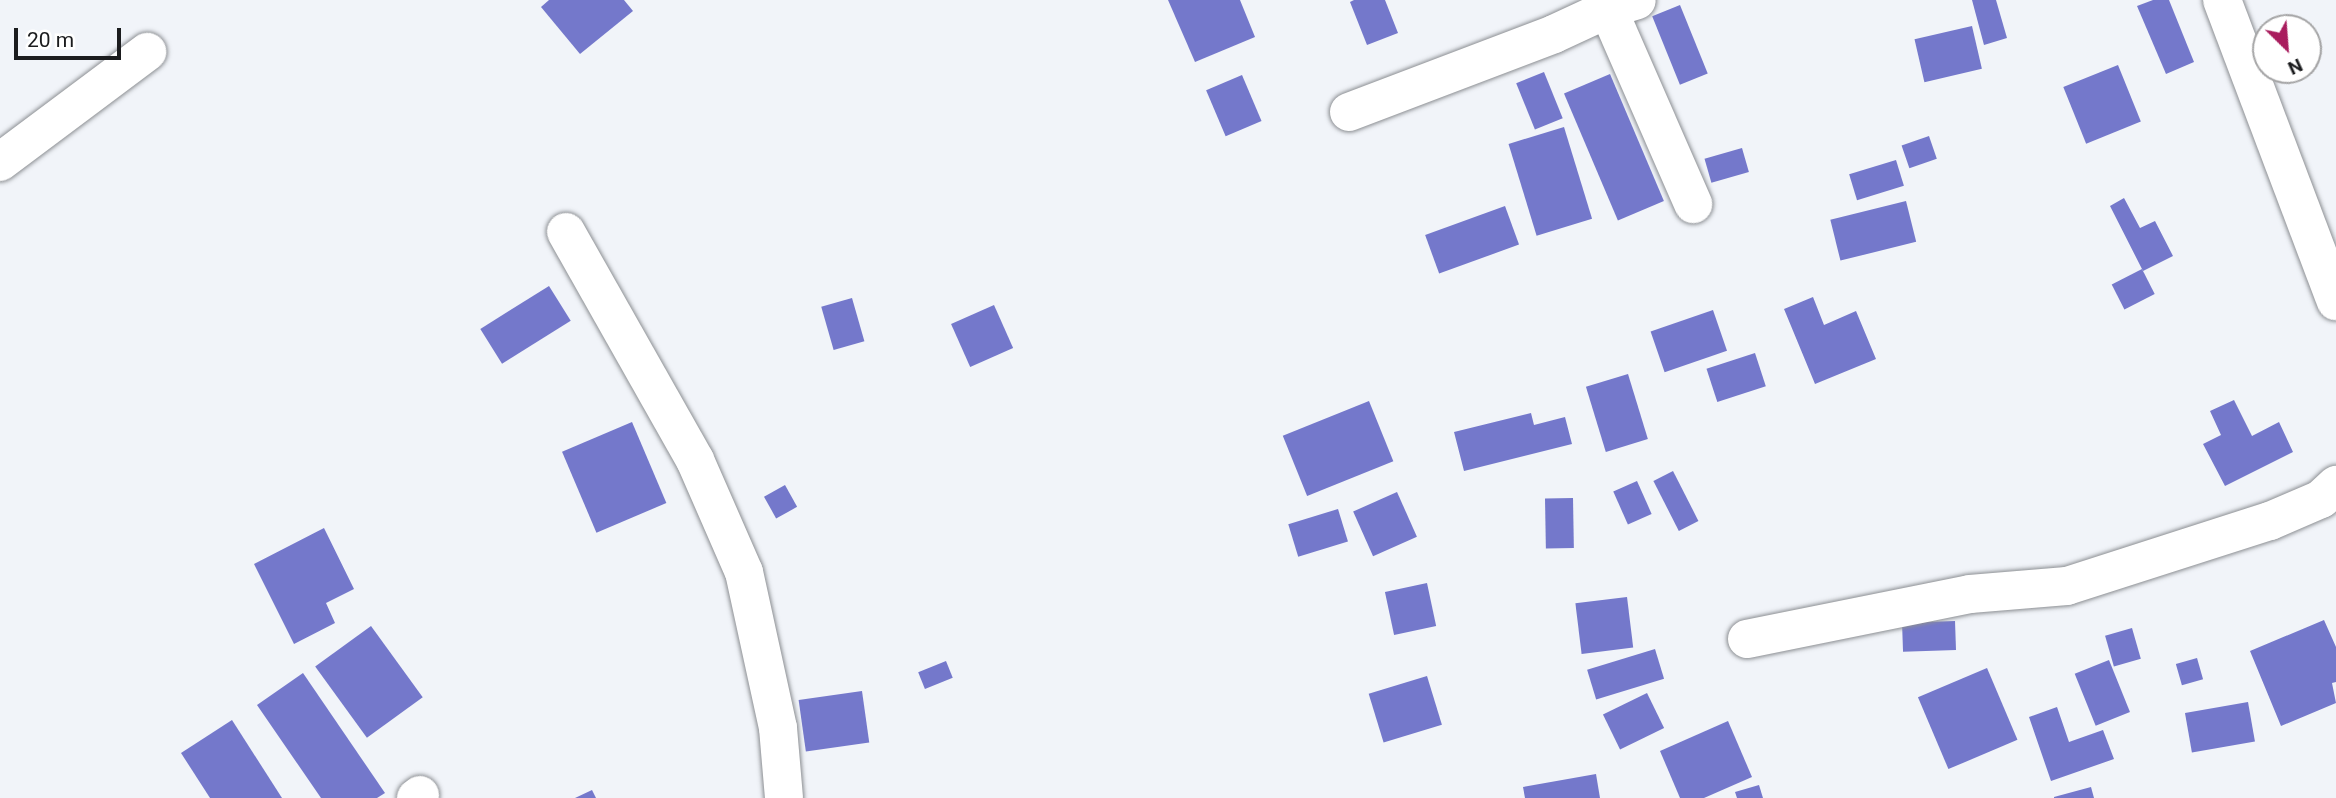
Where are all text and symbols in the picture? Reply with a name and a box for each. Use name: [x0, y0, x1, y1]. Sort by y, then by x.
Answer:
scale bar: [18, 14, 124, 58]
north arrow: [2252, 14, 2322, 84]
text: 20 m: [27, 28, 74, 52]
text: N: [2284, 53, 2306, 80]

